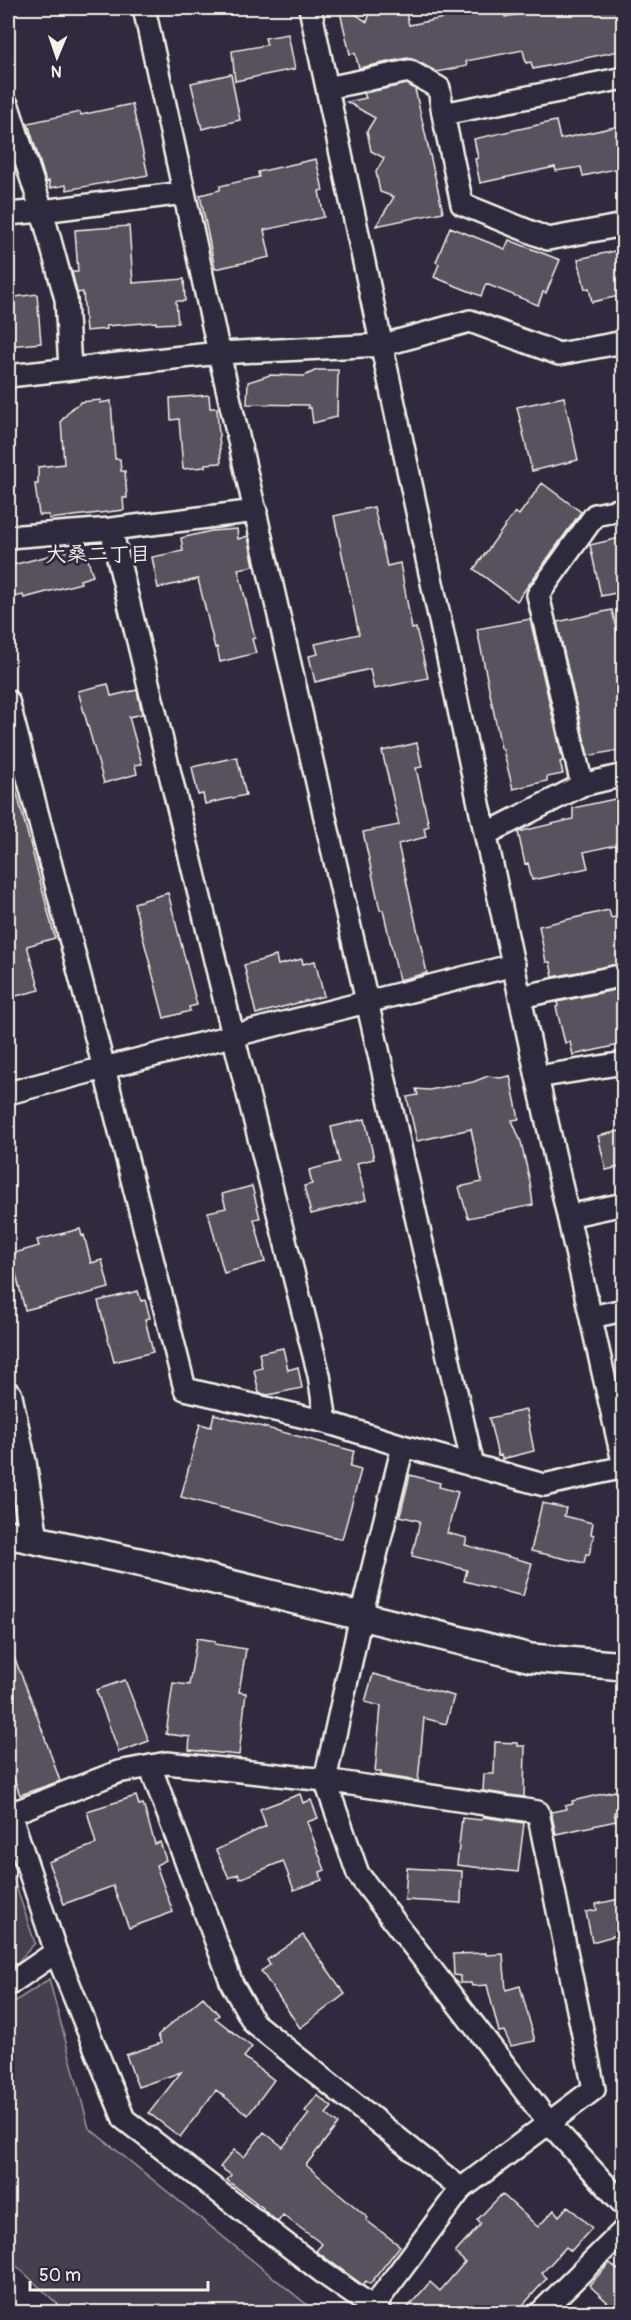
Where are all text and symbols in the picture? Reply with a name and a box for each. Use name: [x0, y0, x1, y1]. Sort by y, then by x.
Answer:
north arrow: [27, 27, 87, 87]
text: N: [51, 61, 62, 81]
district label: 大桑二丁目: [46, 541, 151, 568]
scale bar: [30, 2254, 208, 2292]
text: 50 m: [39, 2264, 81, 2287]

